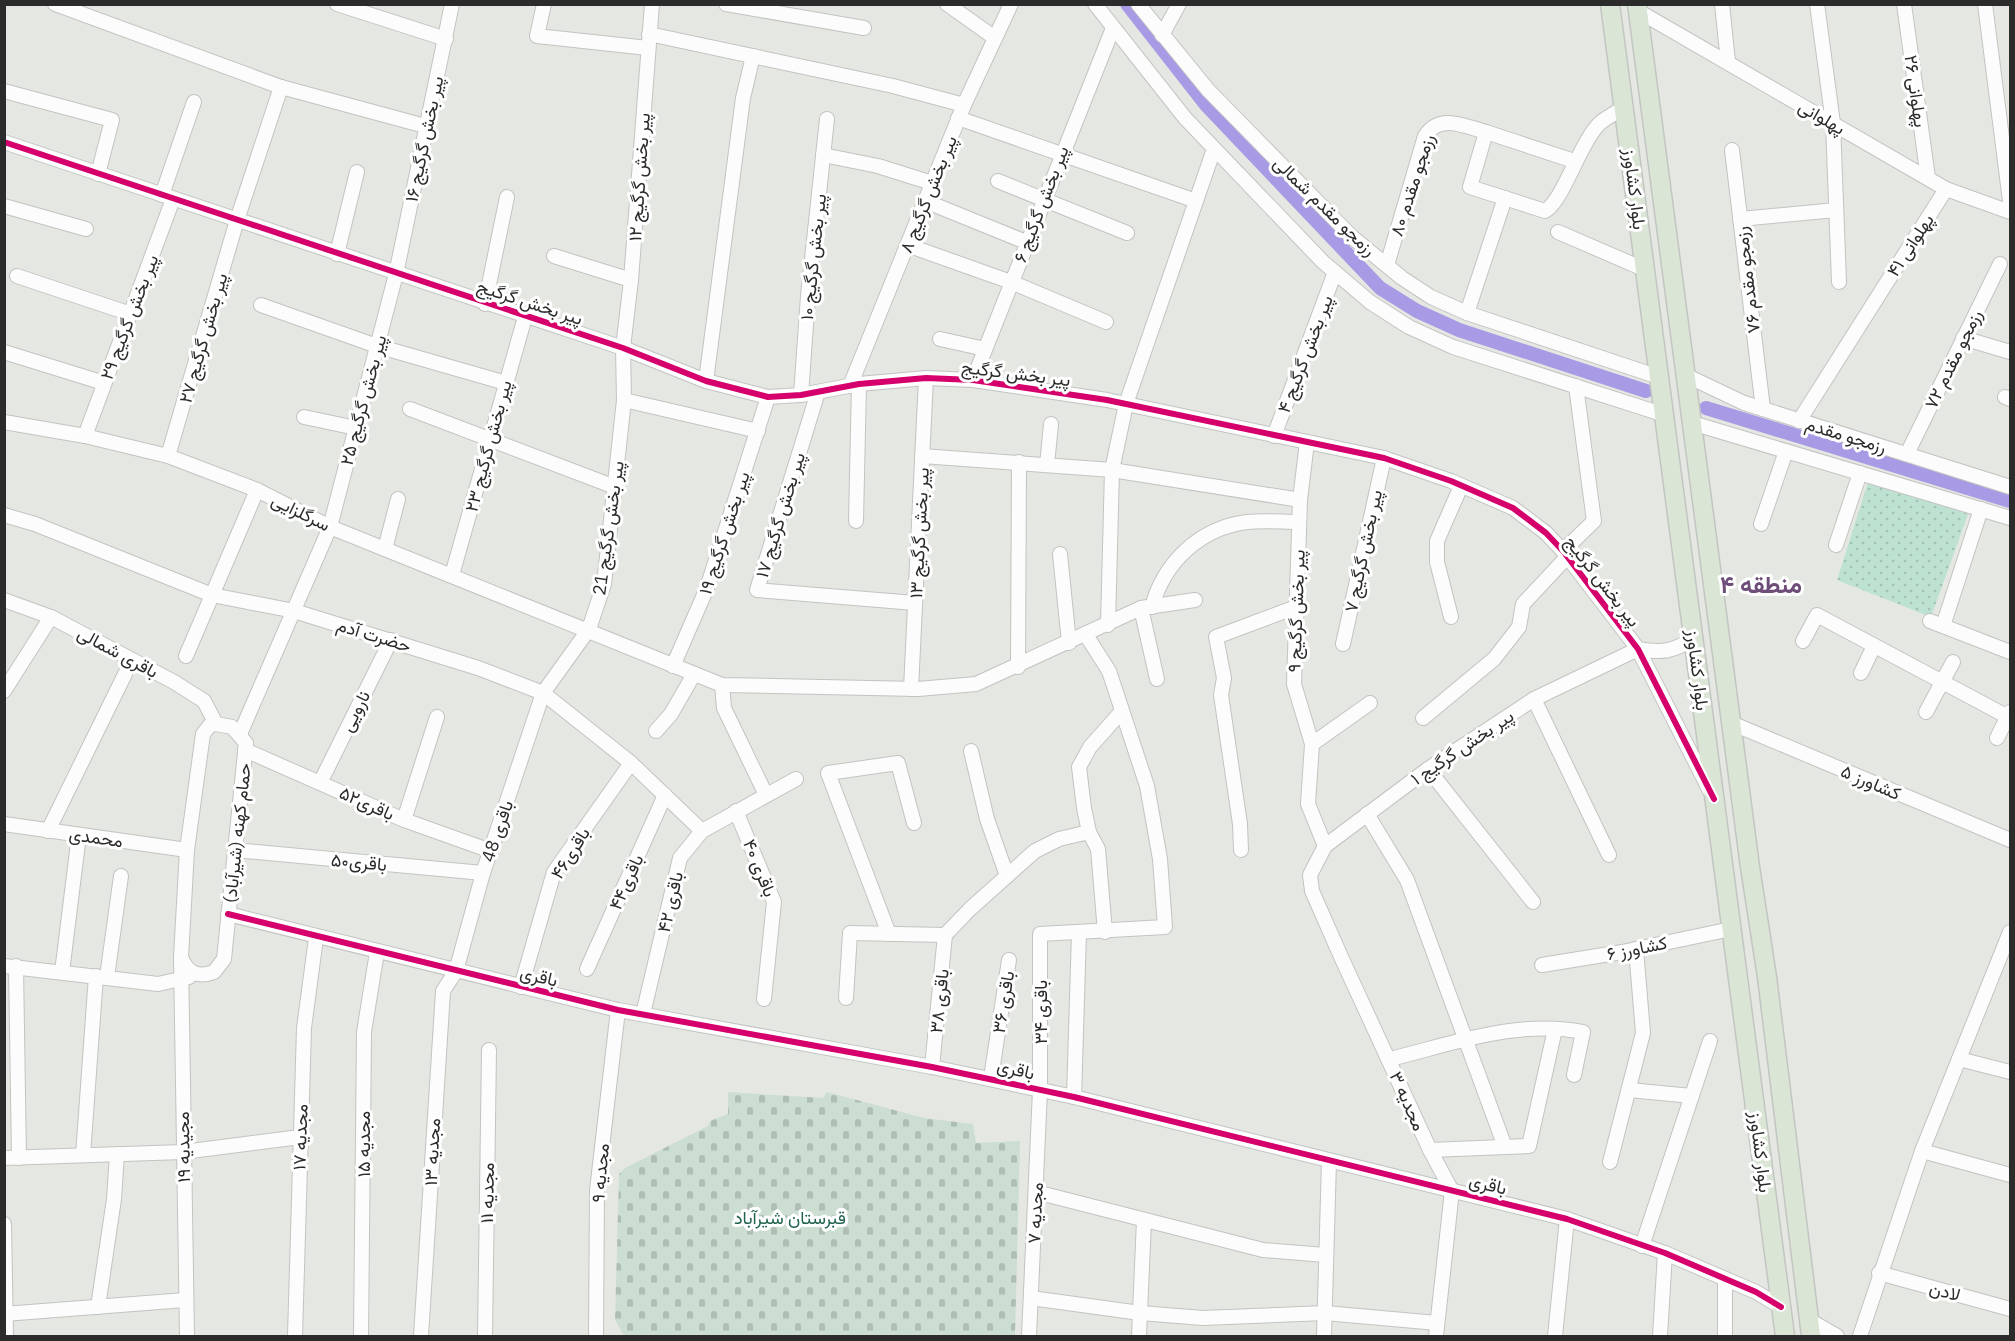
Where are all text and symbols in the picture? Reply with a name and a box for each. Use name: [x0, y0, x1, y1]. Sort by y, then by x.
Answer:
street label: پهلوانی ۲۶: [1899, 53, 1932, 129]
street label: پیر بخش گرگیج ۱۶: [399, 74, 450, 204]
street label: پهلوانی: [1794, 94, 1850, 140]
street label: پیر بخش گرگیج ۱۲: [623, 112, 656, 242]
street label: رزمجو مقدم ۸۰: [1385, 131, 1440, 239]
street label: پیر بخش گرگیج ۸: [894, 132, 963, 256]
street label: پیر بخش گرگیج ۶: [1008, 143, 1075, 266]
street label: بلوار کشاورز: [1618, 146, 1651, 231]
street label: رزمجو مقدم شمالی: [1268, 151, 1381, 262]
street label: پیر بخش گرگیج ۱۰: [795, 193, 832, 321]
street label: پهلوانی ۴۱: [1881, 209, 1940, 281]
street label: رزمجو مقدم ۷۶: [1729, 225, 1766, 335]
street label: پیر بخش گرگیج ۲۹: [95, 251, 164, 383]
street label: پیر بخش گرگیج ۲۷: [173, 270, 233, 406]
street label: پیر بخش گرگیج: [474, 274, 586, 331]
street label: پیر بخش گرگیج ۴: [1272, 292, 1339, 417]
street label: رزمجو مقدم ۷۲: [1919, 305, 1988, 413]
street label: پیر بخش گرگیج ۲۵: [335, 332, 392, 468]
street label: پیر بخش گرگیج: [960, 355, 1072, 392]
street label: پیر بخش گرگیج ۲۳: [459, 378, 518, 515]
street label: رزمجو مقدم: [1802, 412, 1889, 459]
street label: پیر بخش گرگیج ۱۷: [750, 450, 811, 581]
street label: پیر بخش گرگیج 21: [587, 459, 630, 597]
street label: پیر بخش گرگیج ۱۳: [904, 467, 935, 599]
street label: پیر بخش گرگیج ۱۹: [693, 469, 756, 598]
street label: سرگلزایی: [268, 488, 334, 536]
street label: پیر بخش گرگیج ۷: [1339, 488, 1388, 615]
street label: پیر بخش گرگیج: [1559, 531, 1646, 632]
street label: پیر بخش گرگیج ۹: [1282, 549, 1311, 673]
district label: منطقه ۴: [1720, 568, 1802, 600]
street label: حضرت آدم: [334, 613, 414, 658]
street label: باقری شمالی: [74, 621, 162, 683]
street label: بلوار کشاورز: [1681, 627, 1714, 712]
street label: نارویی: [335, 686, 375, 736]
street label: پیر بخش گرگیج ۱: [1406, 704, 1518, 791]
street label: کشاورز ۵: [1838, 759, 1904, 805]
street label: حمام کهنه (شیرآباد): [218, 762, 257, 904]
street label: باقری۵۲: [336, 781, 398, 825]
street label: باقری 48: [476, 797, 518, 865]
street label: محمدی: [67, 822, 125, 852]
street label: باقری۴۶: [545, 823, 595, 883]
street label: باقری ۴۰: [738, 836, 782, 900]
street label: باقری۵۰: [330, 848, 388, 876]
street label: باقری۴۴: [604, 851, 648, 913]
street label: باقری ۴۲: [652, 869, 688, 935]
street label: کشاورز ۶: [1605, 931, 1669, 965]
street label: باقری: [518, 961, 560, 991]
street label: باقری ۳۸: [924, 968, 954, 1034]
street label: باقری ۳۶: [987, 969, 1019, 1035]
street label: باقری ۳۴: [1029, 980, 1052, 1044]
street label: باقری: [995, 1054, 1037, 1084]
street label: مجدیه ۳: [1385, 1068, 1431, 1134]
street label: مجدیه ۱۷: [287, 1103, 313, 1171]
street label: بلوار کشاورز: [1744, 1109, 1777, 1194]
street label: مجیدیه ۱۹: [171, 1111, 195, 1183]
street label: مجدیه ۱۵: [352, 1111, 375, 1177]
street label: مجدیه ۱۳: [419, 1118, 445, 1186]
street label: مجدیه ۹: [586, 1142, 614, 1204]
street label: مجدیه ۱۱: [475, 1162, 499, 1224]
street label: باقری: [1467, 1169, 1509, 1199]
street label: مجدیه ۷: [1022, 1182, 1048, 1244]
park label: قبرستان شیرآباد: [734, 1206, 846, 1229]
street label: لادن: [1927, 1276, 1963, 1306]

